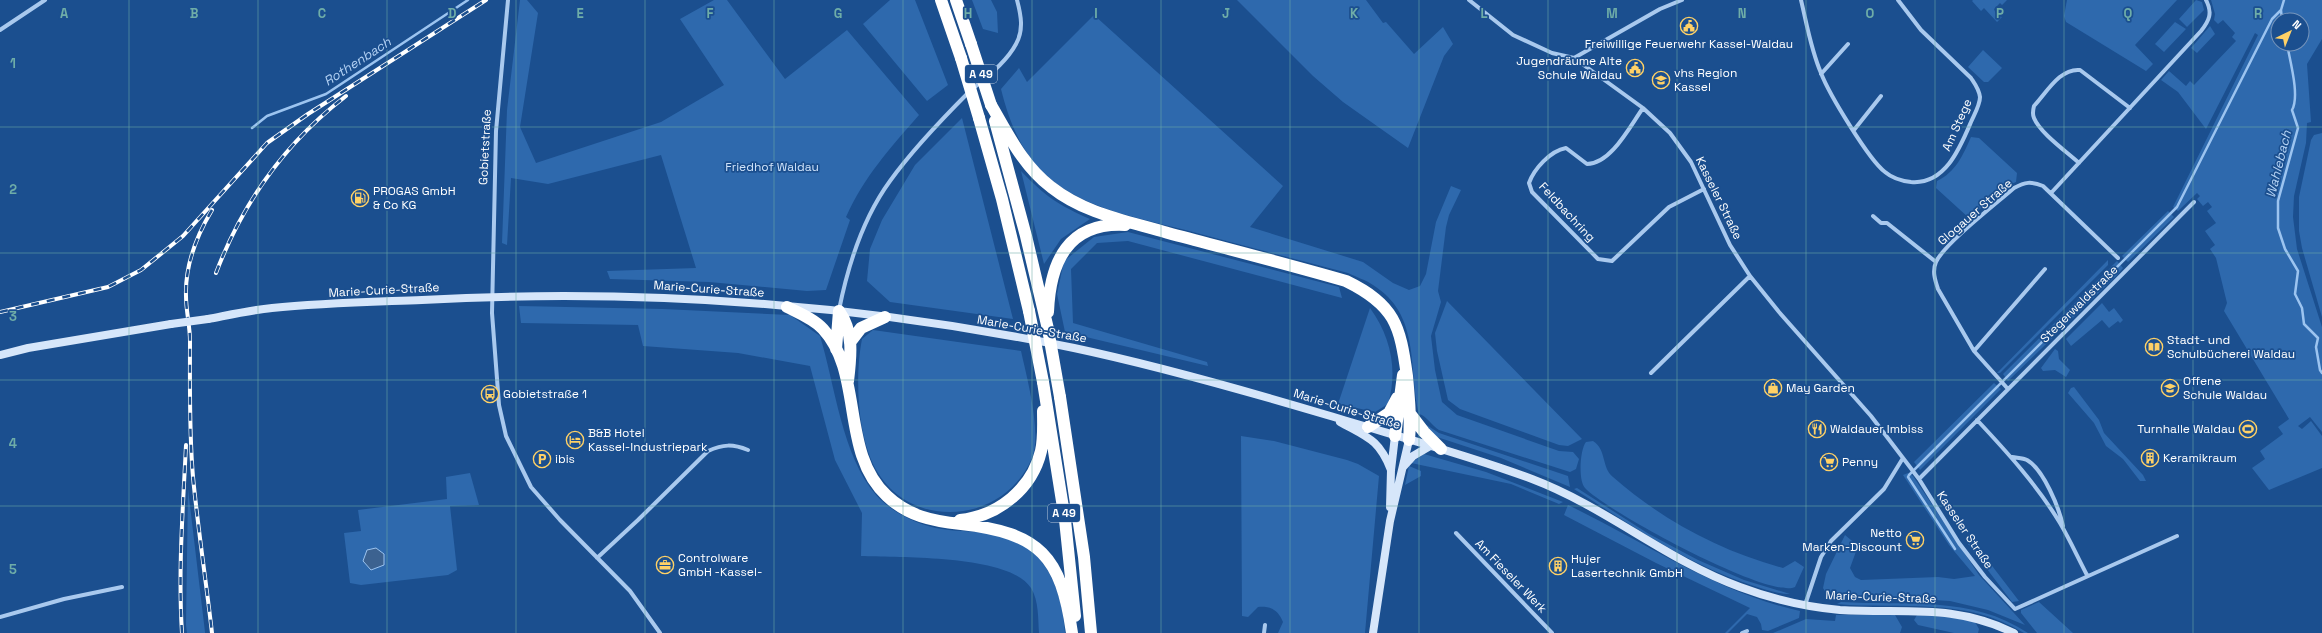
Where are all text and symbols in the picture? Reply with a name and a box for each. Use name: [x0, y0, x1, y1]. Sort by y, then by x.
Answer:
text: A: [60, 5, 69, 22]
text: B: [190, 5, 199, 22]
text: C: [318, 5, 326, 22]
text: D: [448, 5, 457, 22]
text: E: [576, 5, 584, 22]
text: F: [707, 5, 714, 22]
text: G: [834, 5, 842, 22]
text: H: [964, 5, 972, 22]
text: I: [1094, 5, 1098, 22]
text: J: [1222, 5, 1230, 22]
text: K: [1350, 5, 1359, 22]
text: L: [1480, 5, 1488, 22]
text: M: [1606, 5, 1618, 22]
text: N: [1738, 5, 1746, 22]
text: O: [1866, 5, 1875, 22]
text: P: [1996, 5, 2004, 22]
text: Q: [2124, 5, 2133, 22]
text: R: [2254, 5, 2262, 22]
north arrow: [2270, 12, 2310, 52]
public building icon: Freiwillige Feuerwehr Kassel-Waldau: [1679, 16, 1699, 36]
text: N: [2289, 17, 2304, 32]
water label: Rothenbach: [320, 33, 395, 90]
place label: Freiwillige Feuerwehr Kassel-Waldau: [1585, 36, 1793, 52]
place label: Jugendräume Alte Schule Waldau: [1516, 53, 1622, 83]
text: 1: [10, 55, 16, 72]
public building icon: Jugendräume Alte Schule Waldau: [1625, 58, 1645, 78]
road number: A 49: [965, 65, 997, 83]
place label: vhs Region Kassel: [1674, 65, 1737, 95]
school or university icon: vhs Region Kassel: [1651, 70, 1671, 90]
street label: Am Stege: [1938, 96, 1976, 154]
street label: Gobietstraße: [475, 109, 495, 185]
water label: Wahlebach: [2262, 128, 2295, 200]
street label: Kasseler Straße: [1692, 154, 1746, 242]
park label: Friedhof Waldau: [725, 159, 819, 175]
street label: Glogauer Straße: [1934, 175, 2016, 249]
street label: Feldbachring: [1535, 179, 1599, 245]
text: 2: [9, 181, 17, 198]
place label: PROGAS GmbH & Co KG: [373, 183, 456, 213]
fuel station icon: PROGAS GmbH & Co KG: [350, 188, 370, 208]
street label: Stegerwaldstraße: [2037, 262, 2121, 346]
street label: Marie-Curie-Straße: [653, 277, 765, 301]
street label: Marie-Curie-Straße: [328, 279, 440, 301]
text: 3: [9, 308, 17, 325]
street label: Marie-Curie-Straße: [976, 311, 1088, 347]
place label: Stadt- und Schulbücherei Waldau: [2167, 332, 2295, 362]
library icon: Stadt- und Schulbücherei Waldau: [2144, 337, 2164, 357]
place label: Offene Schule Waldau: [2183, 373, 2267, 403]
shop icon: May Garden: [1763, 378, 1783, 398]
school or university icon: Offene Schule Waldau: [2160, 378, 2180, 398]
place label: May Garden: [1786, 380, 1855, 396]
bus stop icon: Gobietstraße 1: [480, 384, 500, 404]
street label: Marie-Curie-Straße: [1292, 385, 1402, 433]
place label: Gobietstraße 1: [503, 386, 587, 402]
restaurant icon: Waldauer Imbiss: [1807, 419, 1827, 439]
sports icon: Turnhalle Waldau: [2238, 419, 2258, 439]
place label: Waldauer Imbiss: [1830, 421, 1923, 437]
place label: Turnhalle Waldau: [2137, 421, 2235, 437]
place label: B&B Hotel Kassel-Industriepark: [588, 425, 708, 455]
hotel icon: B&B Hotel Kassel-Industriepark: [565, 430, 585, 450]
text: 4: [9, 435, 17, 452]
building icon: Keramikraum: [2140, 448, 2160, 468]
parking icon: ibis: [532, 449, 552, 469]
place label: Keramikraum: [2163, 450, 2237, 466]
place label: ibis: [555, 451, 575, 467]
supermarket icon: Penny: [1819, 452, 1839, 472]
place label: Penny: [1842, 454, 1878, 470]
street label: Kasseler Straße: [1933, 488, 1997, 572]
road number: A 49: [1048, 504, 1080, 522]
place label: Netto Marken-Discount: [1802, 525, 1902, 555]
supermarket icon: Netto Marken-Discount: [1905, 530, 1925, 550]
street label: Am Fieseler Werk: [1472, 536, 1551, 617]
place label: Controlware GmbH -Kassel-: [678, 550, 762, 580]
place label: Hujer Lasertechnik GmbH: [1571, 551, 1683, 581]
office icon: Controlware GmbH -Kassel-: [655, 555, 675, 575]
building icon: Hujer Lasertechnik GmbH: [1548, 556, 1568, 576]
text: 5: [9, 561, 17, 578]
street label: Marie-Curie-Straße: [1825, 587, 1937, 607]

